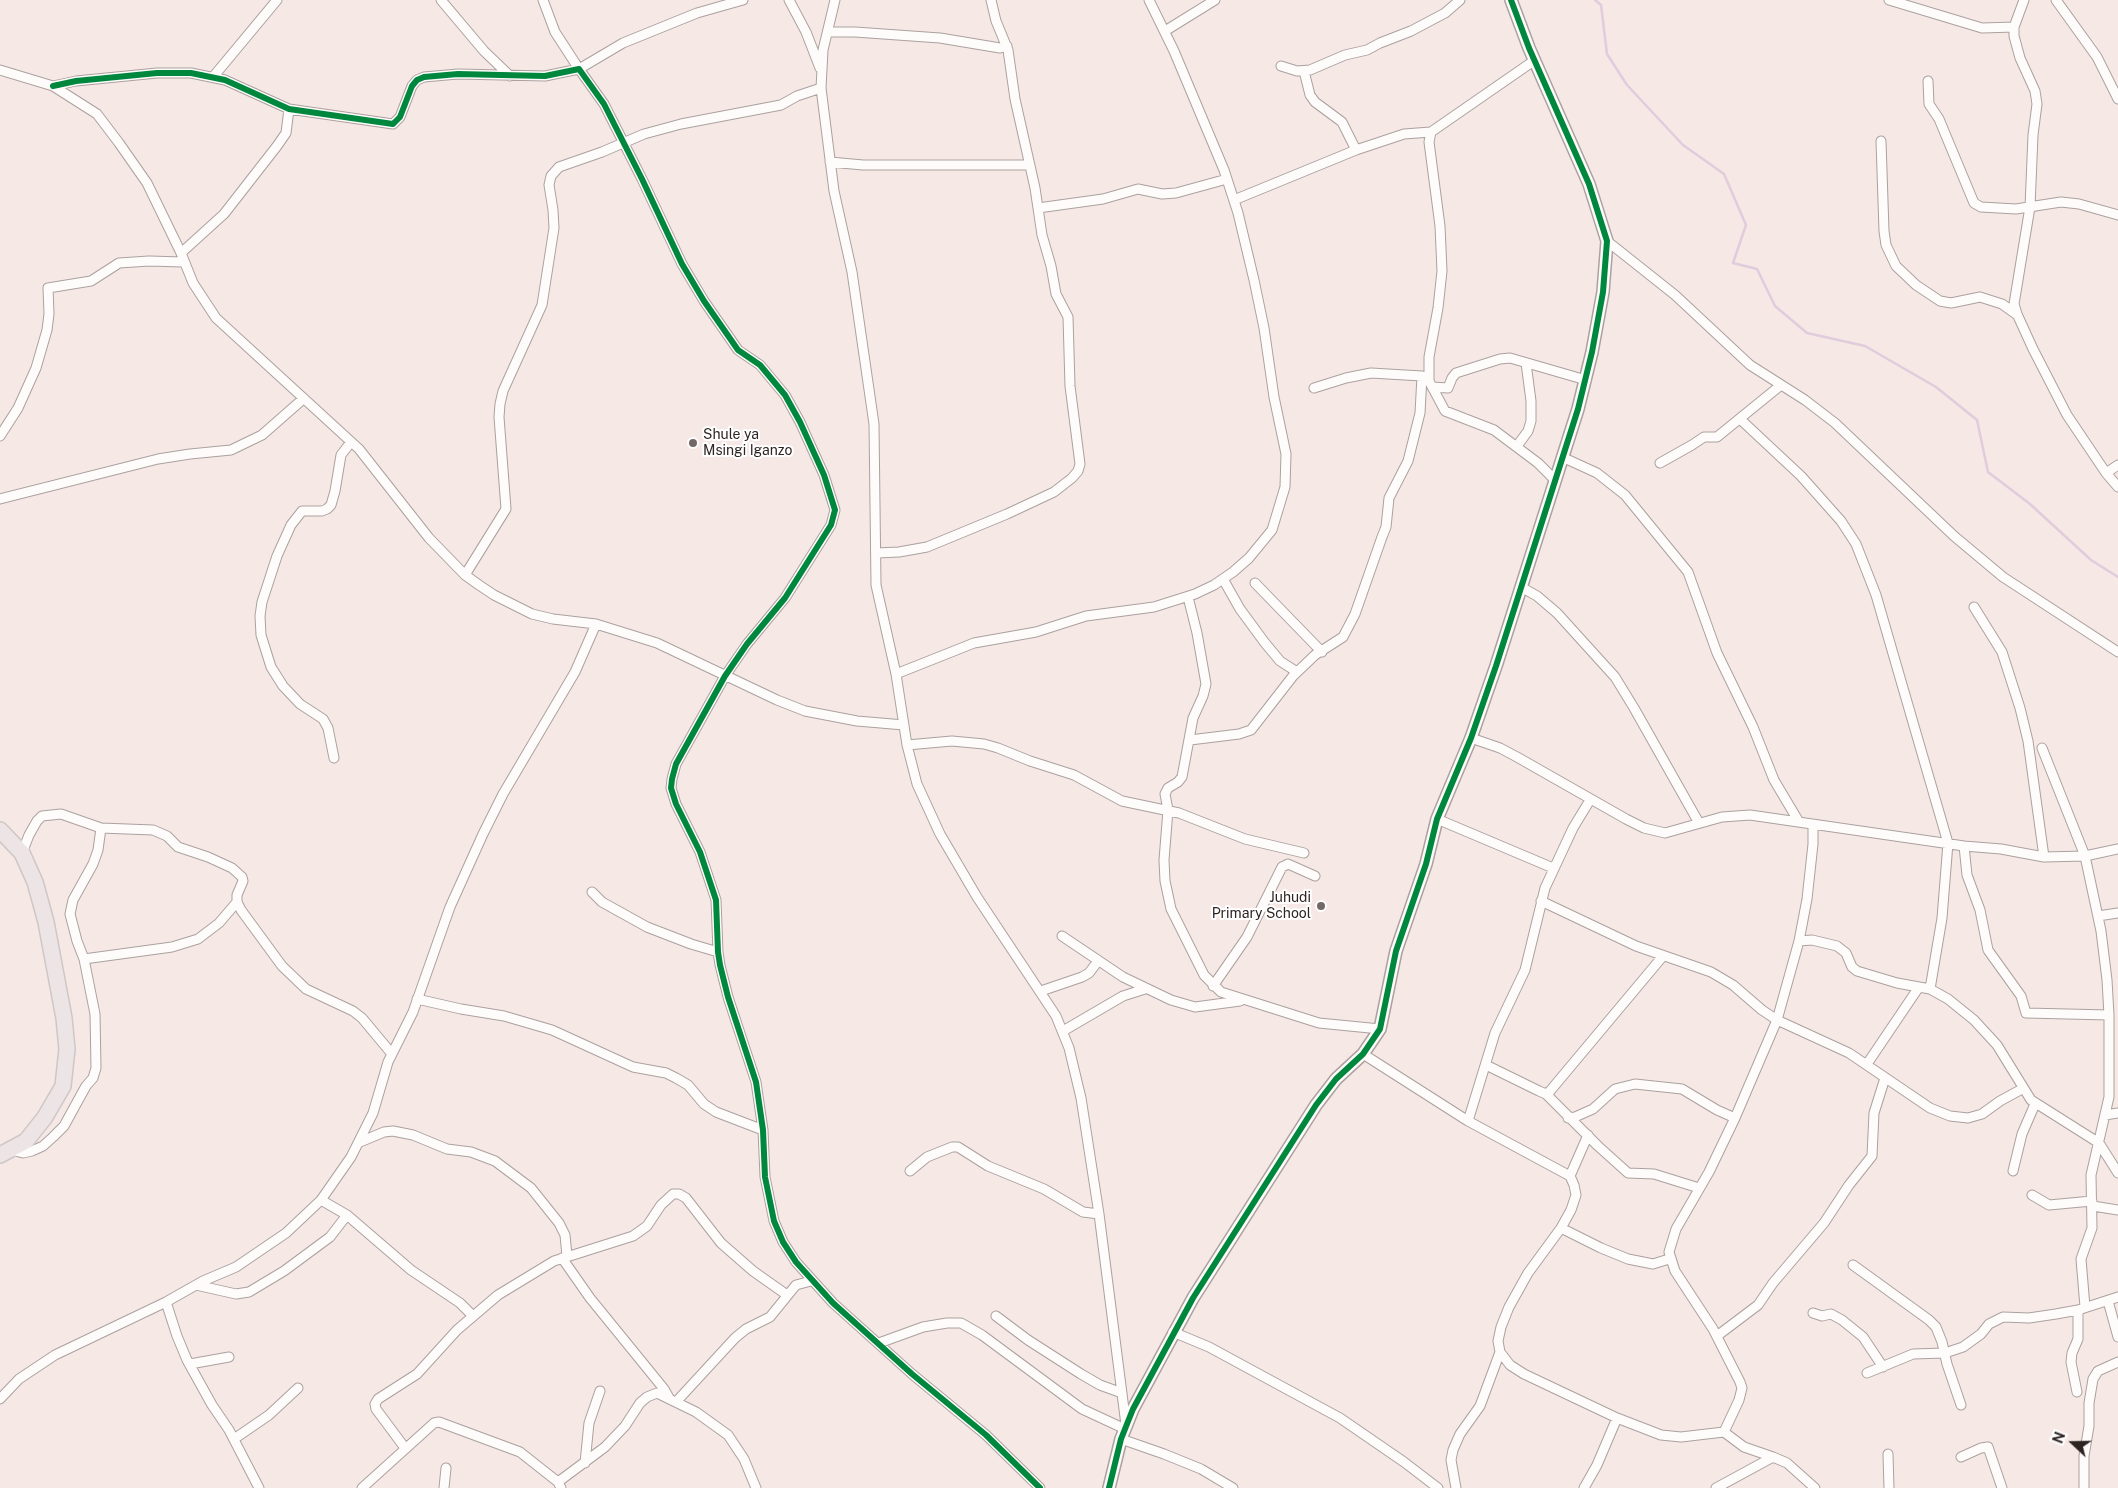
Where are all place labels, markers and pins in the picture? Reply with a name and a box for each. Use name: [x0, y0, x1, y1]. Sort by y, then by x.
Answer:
place label: Shule ya Msingi Iganzo: [703, 427, 792, 460]
marker: Shule ya Msingi Iganzo: [687, 437, 699, 449]
place label: Juhudi Primary School: [1212, 890, 1311, 922]
marker: Juhudi Primary School: [1315, 900, 1327, 912]

